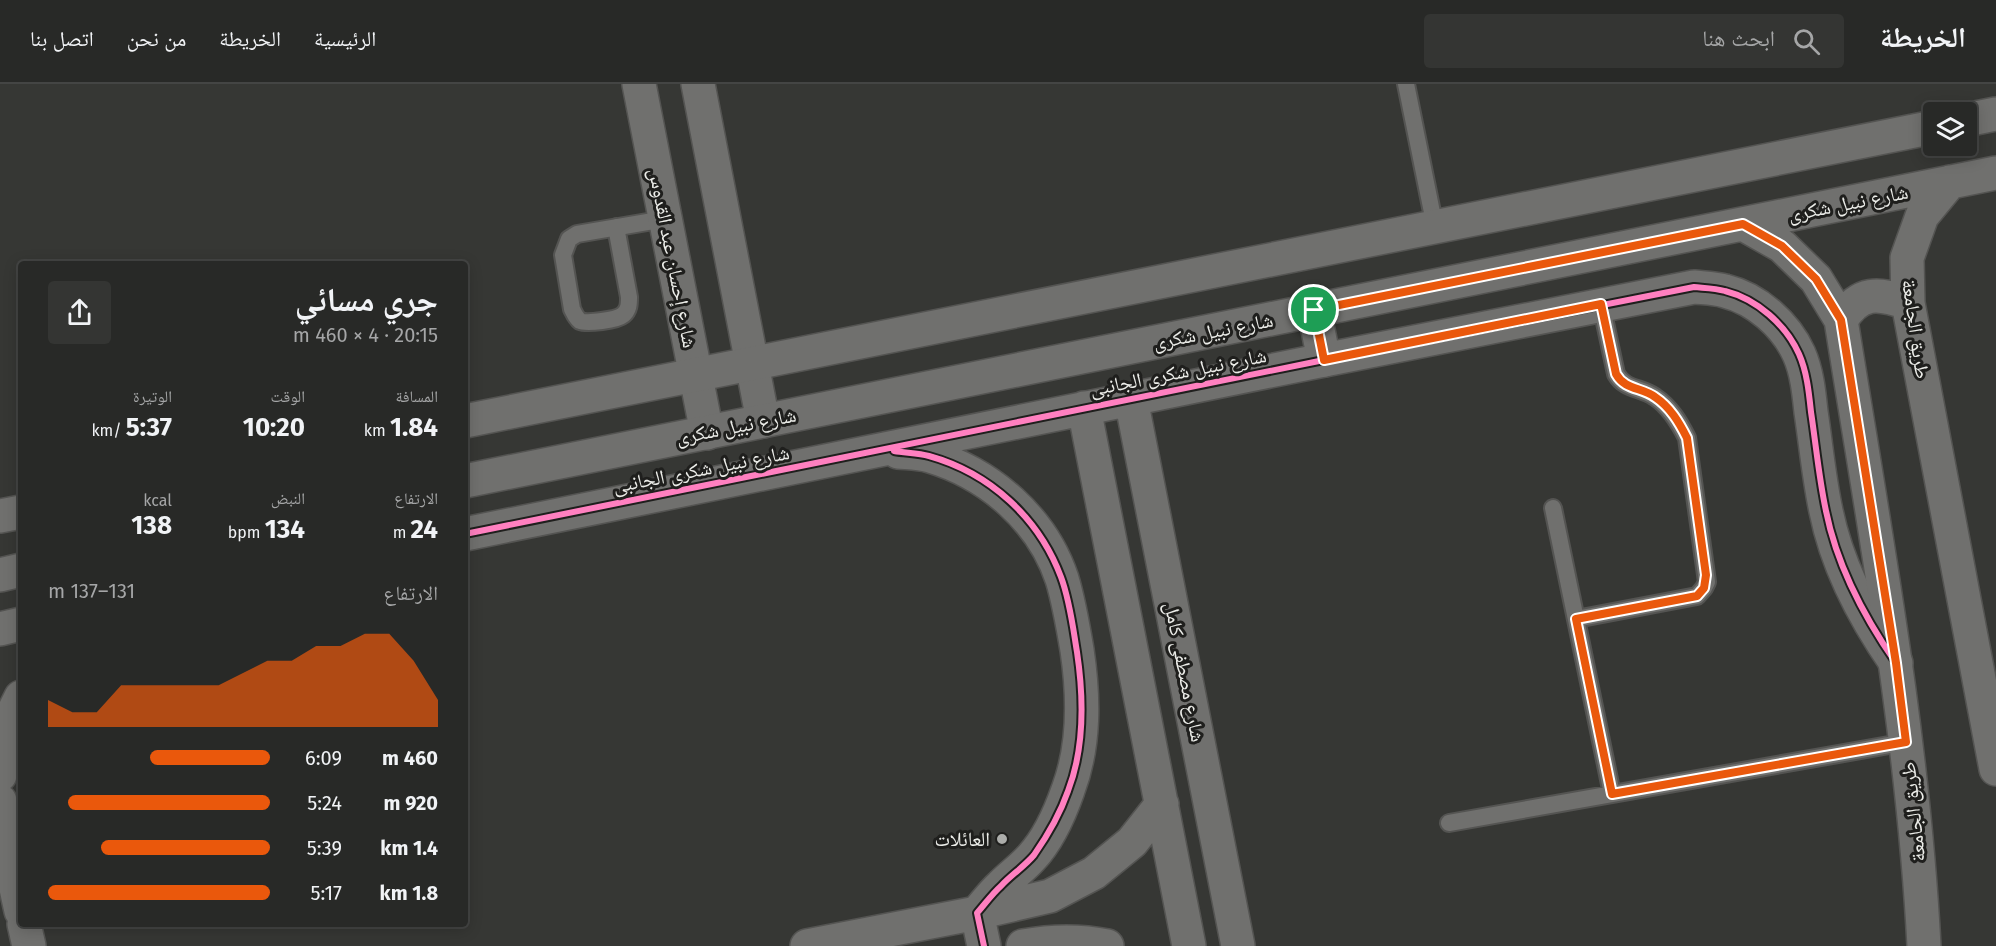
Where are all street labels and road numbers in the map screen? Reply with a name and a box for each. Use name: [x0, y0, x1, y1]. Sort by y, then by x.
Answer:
street label: شارع إحسان عبد القدوس: [642, 166, 702, 350]
street label: شارع نبيل شكرى: [1786, 180, 1910, 227]
street label: طريق الجامعة: [1897, 278, 1935, 380]
street label: شارع نبيل شكرى: [1151, 308, 1275, 355]
street label: شارع نبيل شكرى الجانبى: [1088, 343, 1269, 402]
street label: شارع نبيل شكرى: [674, 403, 798, 450]
street label: شارع نبيل شكرى الجانبى: [611, 440, 792, 499]
street label: شارع مصطفى كامل: [1159, 600, 1210, 744]
street label: طريق الجامعة: [1896, 761, 1930, 863]

